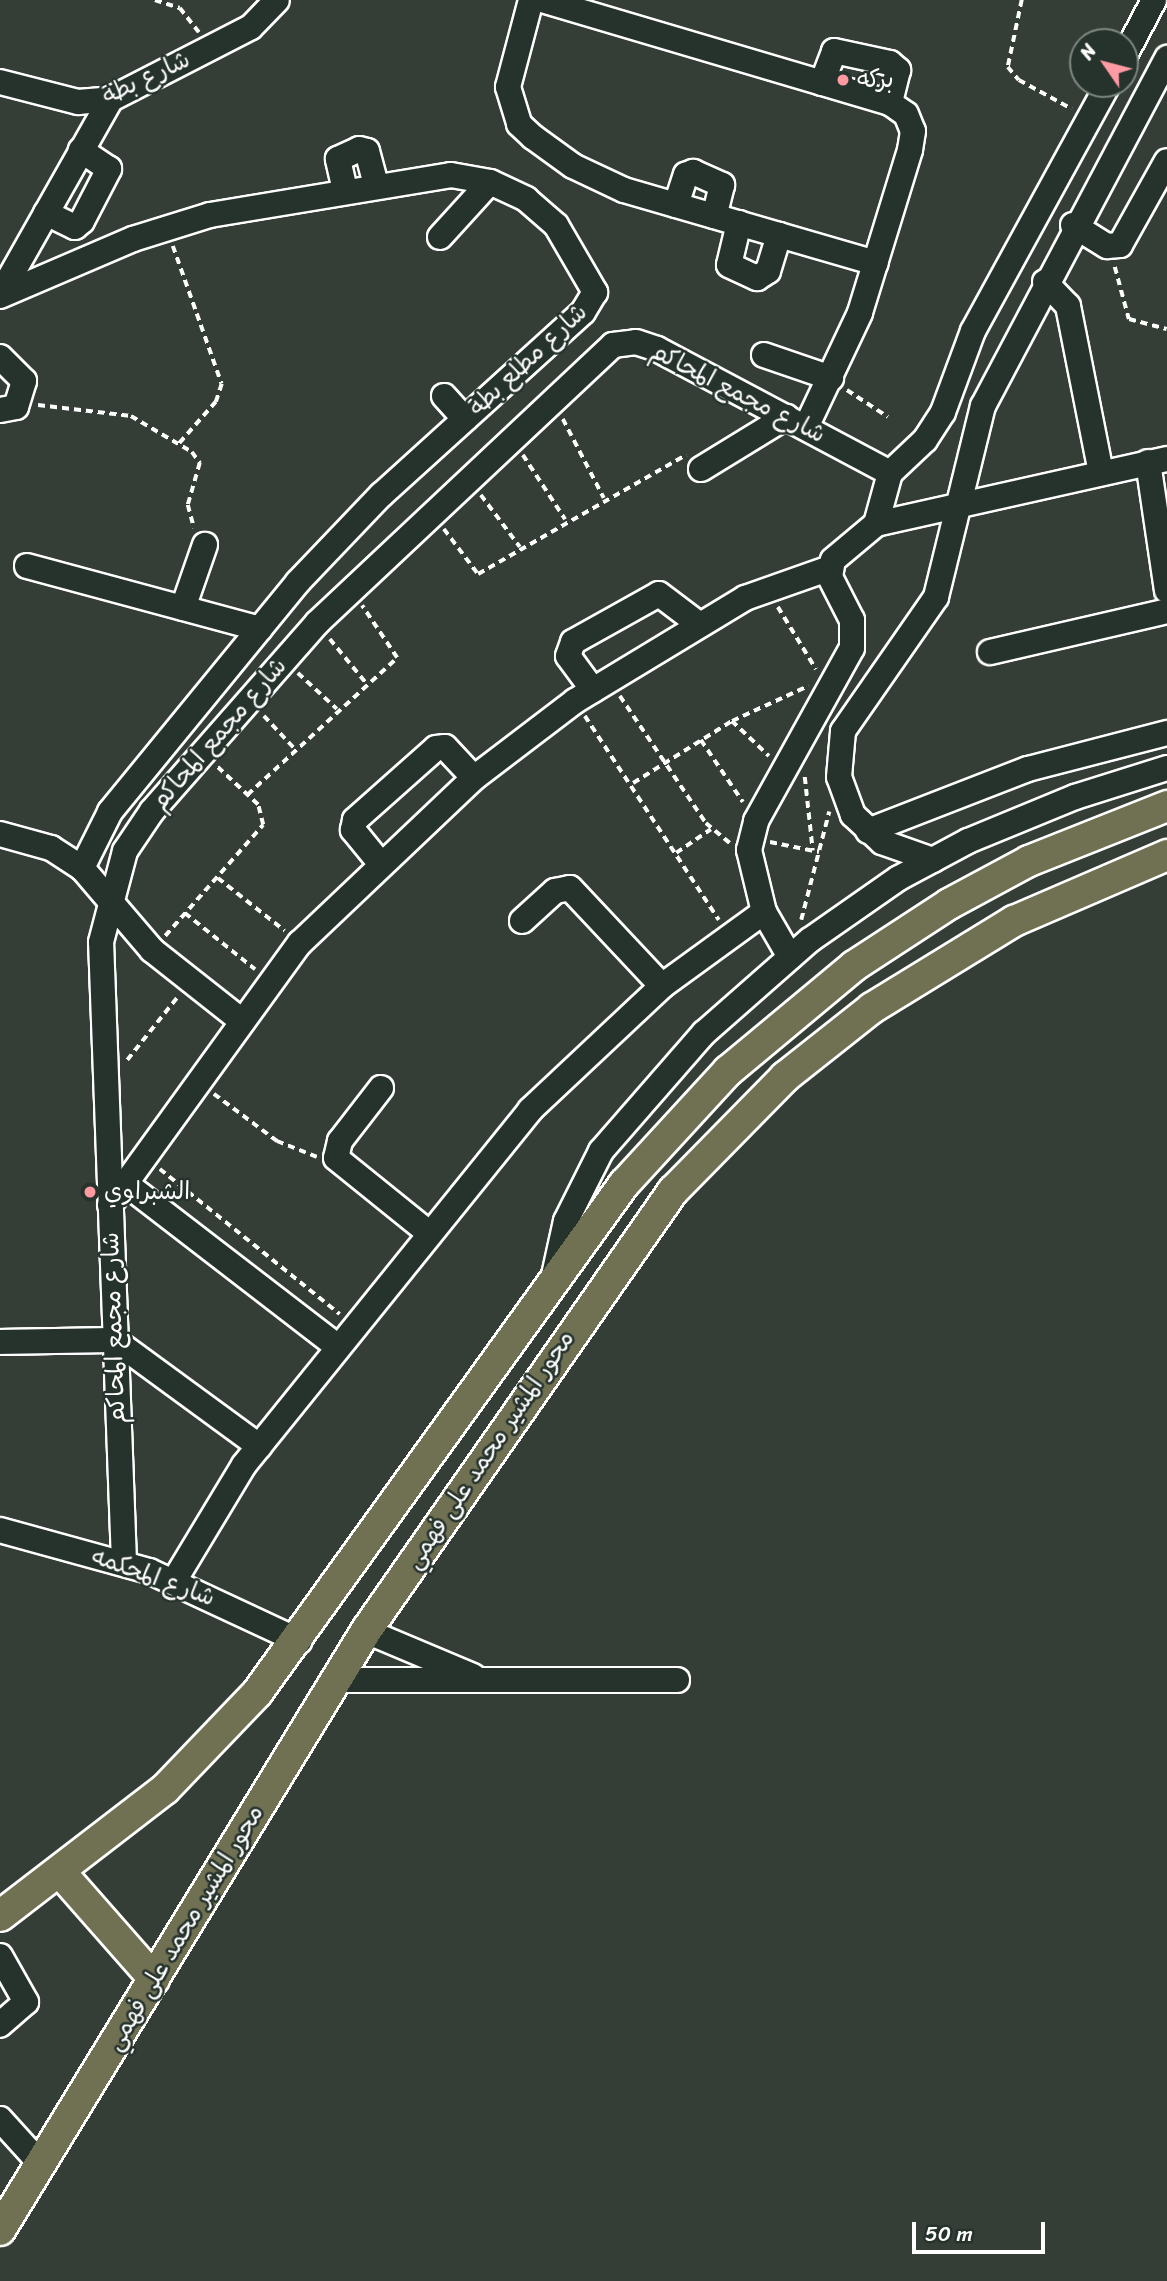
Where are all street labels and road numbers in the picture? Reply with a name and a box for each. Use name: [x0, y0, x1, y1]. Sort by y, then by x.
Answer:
street label: شارع بطة: [98, 45, 194, 111]
street label: شارع مطلع بطة: [463, 298, 593, 422]
street label: شارع مجمع المحاكم: [646, 337, 830, 449]
street label: شارع مجمع المحاكم: [145, 652, 293, 816]
street label: شارع مجمع المحاكم: [96, 1232, 132, 1424]
street label: محور المشير محمد على فهمي: [399, 1325, 581, 1575]
street label: شارع المحكمه: [87, 1541, 219, 1613]
street label: محور المشير محمد على فهمي: [100, 1800, 270, 2056]

